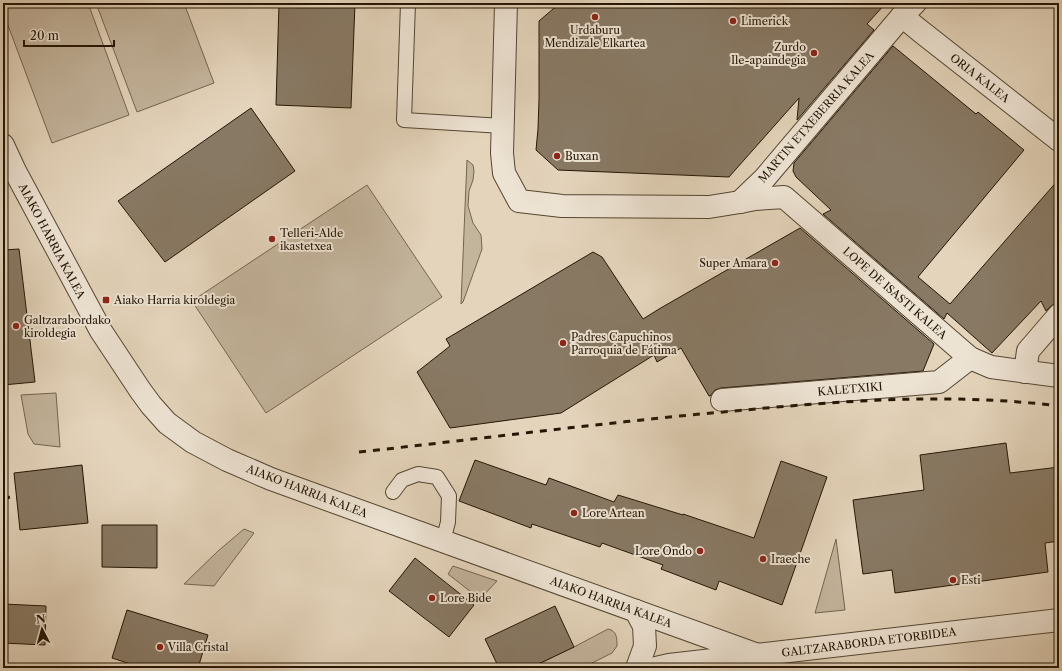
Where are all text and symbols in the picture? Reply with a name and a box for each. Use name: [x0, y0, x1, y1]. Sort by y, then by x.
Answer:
marker: Urdaburu Mendizale Elkartea: [590, 12, 600, 22]
place label: Limerick: [741, 14, 789, 28]
marker: Limerick: [728, 16, 738, 26]
scale bar: [24, 22, 114, 48]
place label: Urdaburu Mendizale Elkartea: [544, 23, 646, 50]
text: 20 m: [30, 28, 59, 43]
place label: Zurdo Ile-apaindegia: [731, 40, 806, 67]
street label: MARTIN ETXEBERRIA KALEA: [755, 48, 877, 185]
marker: Zurdo Ile-apaindegia: [809, 48, 819, 58]
street label: ORIA KALEA: [948, 50, 1013, 106]
place label: Buxan: [565, 149, 599, 163]
marker: Buxan: [552, 151, 562, 161]
street label: AIAKO HARRIA KALEA: [15, 180, 89, 302]
place label: Telleri-Alde ikastetxea: [280, 226, 343, 253]
marker: Telleri-Alde ikastetxea: [267, 234, 277, 244]
street label: LOPE DE ISASTI KALEA: [840, 244, 951, 343]
place label: Super Amara: [699, 256, 767, 270]
marker: Super Amara: [770, 258, 780, 268]
place label: Aiako Harria kiroldegia: [113, 293, 235, 307]
marker: Aiako Harria kiroldegia: [101, 295, 111, 305]
place label: Galtzarabordako kiroldegia: [24, 313, 111, 340]
marker: Galtzarabordako kiroldegia: [11, 321, 21, 331]
place label: Padres Capuchinos Parroquia de Fátima: [571, 330, 677, 357]
marker: Padres Capuchinos Parroquia de Fátima: [558, 338, 568, 348]
street label: KALETXIKI: [817, 379, 883, 399]
street label: AIAKO HARRIA KALEA: [244, 461, 370, 521]
place label: Lore Artean: [582, 506, 645, 520]
marker: Lore Artean: [569, 508, 579, 518]
place label: Lore Ondo: [635, 544, 692, 558]
marker: Lore Ondo: [695, 546, 705, 556]
place label: Iraeche: [771, 552, 811, 566]
marker: Iraeche: [758, 554, 768, 564]
street label: AIAKO HARRIA KALEA: [547, 573, 675, 631]
place label: Esti: [961, 573, 981, 587]
marker: Esti: [948, 575, 958, 585]
place label: Lore Bide: [440, 591, 491, 605]
marker: Lore Bide: [427, 593, 437, 603]
north arrow: [22, 609, 62, 649]
text: N: [35, 612, 47, 627]
street label: GALTZARABORDA ETORBIDEA: [781, 624, 958, 660]
place label: Villa Cristal: [167, 640, 229, 654]
marker: Villa Cristal: [155, 642, 165, 652]

